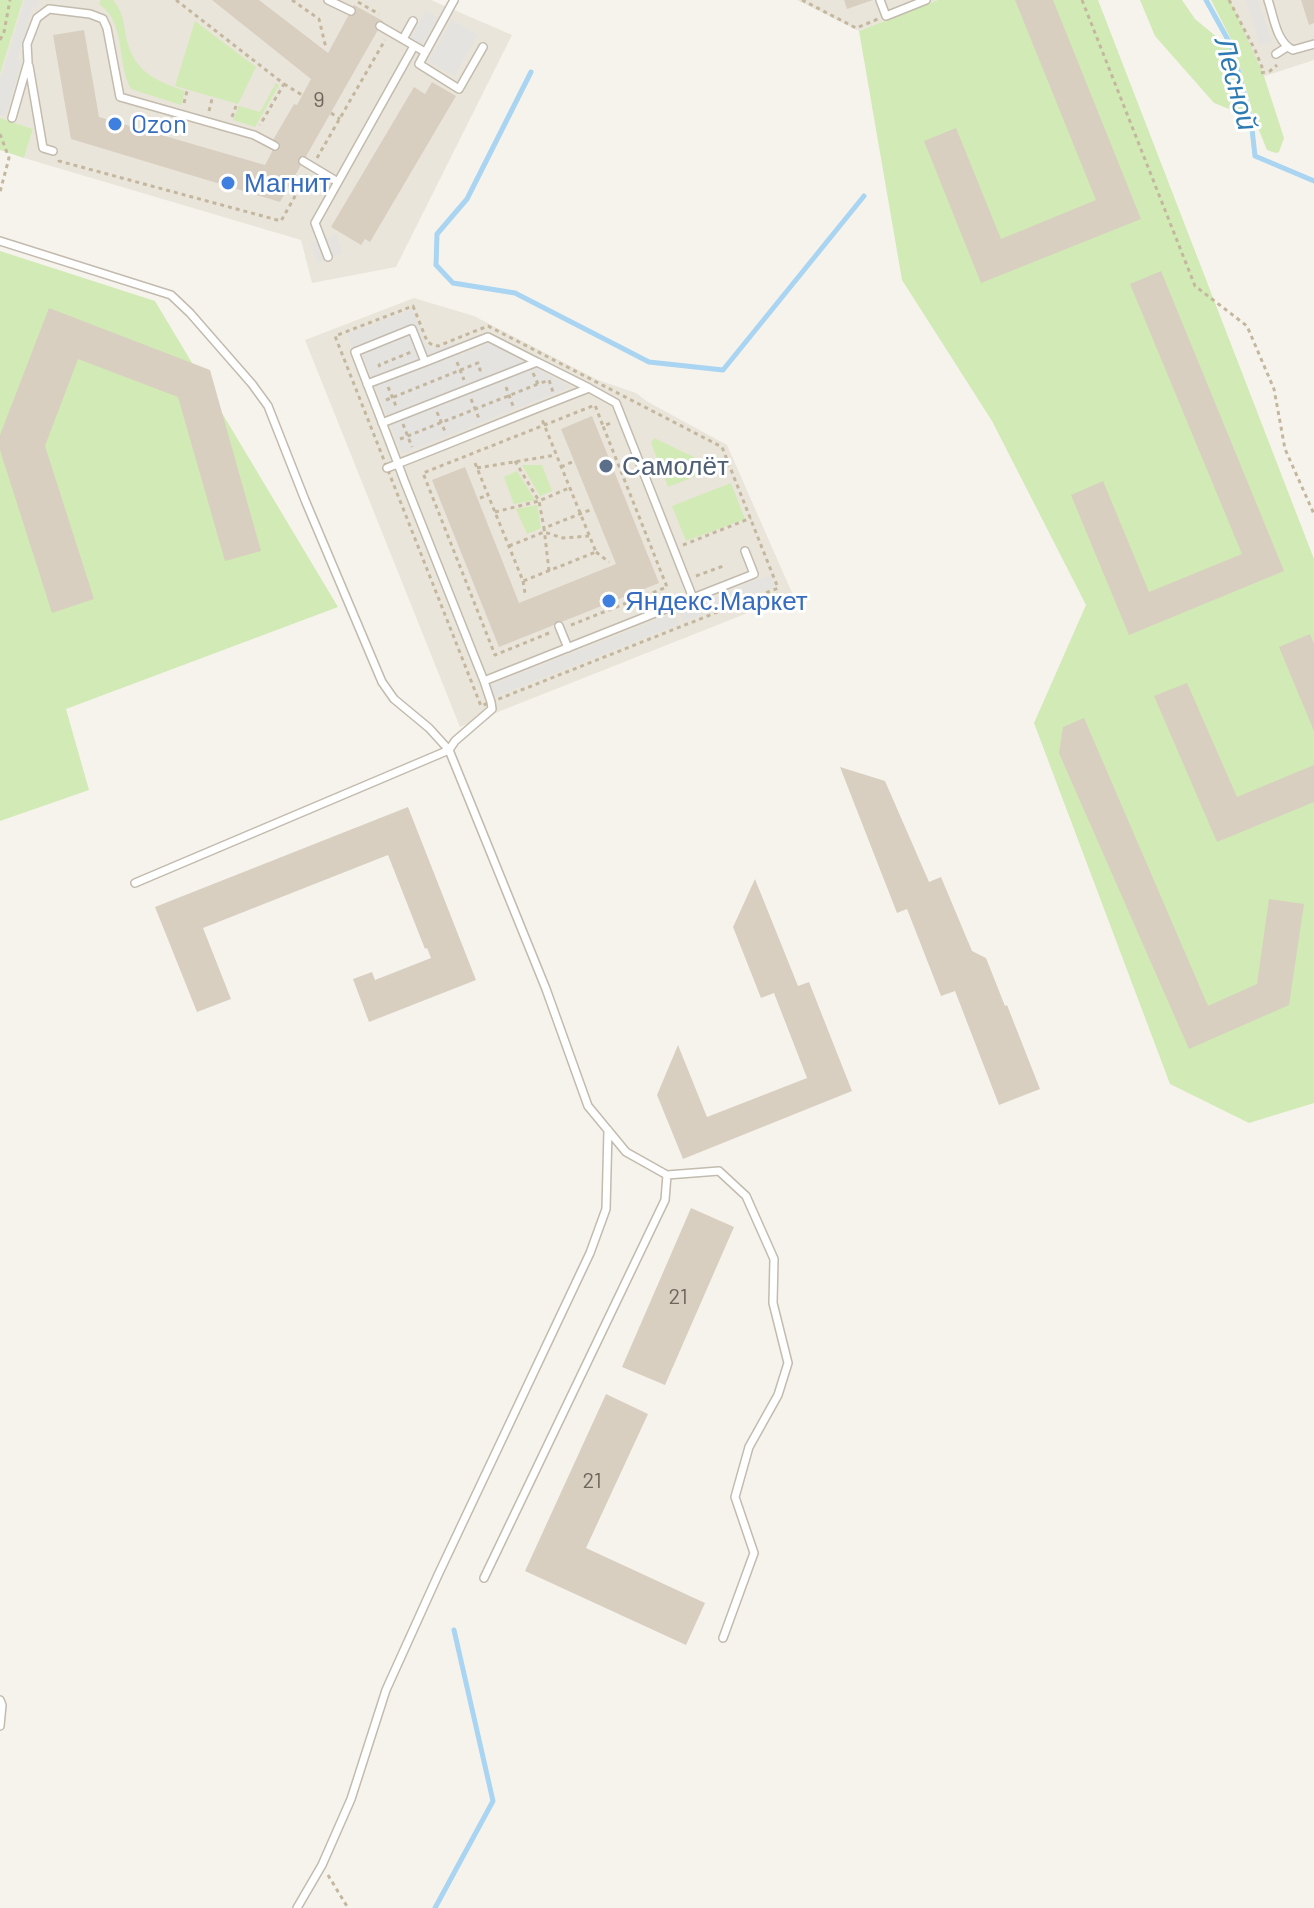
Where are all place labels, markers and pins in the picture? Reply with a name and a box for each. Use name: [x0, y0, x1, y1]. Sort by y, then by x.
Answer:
place label: Ozon: [131, 108, 187, 140]
marker: Ozon: [106, 115, 124, 133]
place label: Магнит: [244, 167, 331, 199]
marker: Магнит: [219, 174, 237, 192]
place label: Самолёт: [622, 450, 729, 482]
marker: Самолёт: [597, 457, 615, 475]
place label: Яндекс.Маркет: [625, 585, 808, 617]
marker: Яндекс.Маркет: [600, 592, 618, 610]

